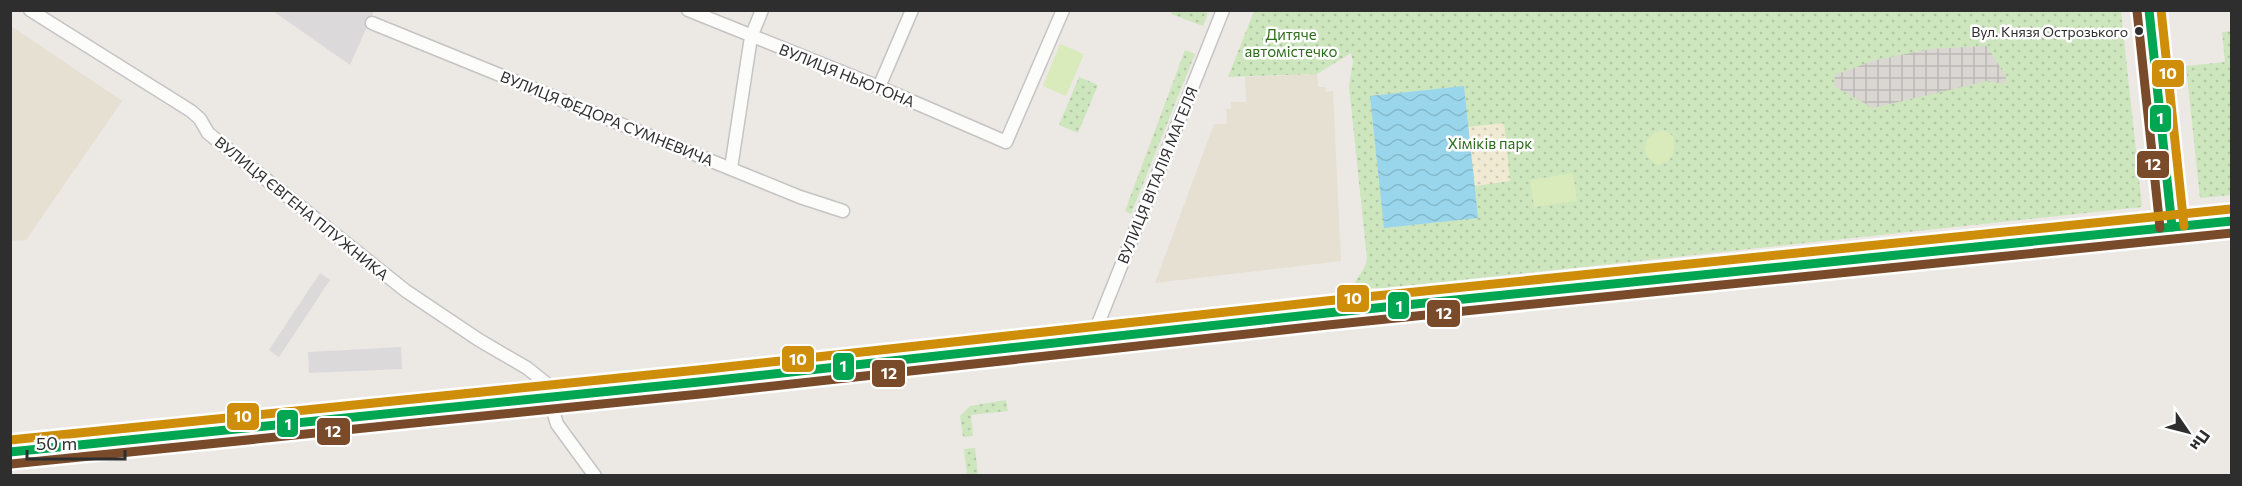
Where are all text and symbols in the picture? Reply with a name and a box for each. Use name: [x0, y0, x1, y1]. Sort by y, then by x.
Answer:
place label: Вул. Князя Острозького: [1971, 23, 2128, 40]
park label: Дитяче автомістечко: [1244, 25, 1338, 60]
marker: Вул. Князя Острозького: [2133, 25, 2145, 37]
street label: ВУЛИЦЯ НЬЮТОНА: [777, 40, 917, 110]
line badge: 10: [2151, 59, 2185, 88]
text: 10: [2159, 63, 2177, 82]
street label: ВУЛИЦЯ ФЕДОРА СУМНЕВИЧА: [498, 67, 716, 169]
street label: ВУЛИЦЯ ВІТАЛІЯ МАГЕЛЯ: [1113, 84, 1201, 266]
line badge: 1: [2149, 104, 2172, 133]
text: 1: [2156, 108, 2164, 127]
street label: ВУЛИЦЯ ЄВГЕНА ПЛУЖНИКА: [212, 132, 392, 284]
park label: Хіміків парк: [1448, 134, 1532, 152]
line badge: 12: [2136, 150, 2170, 179]
text: 12: [2145, 154, 2161, 173]
line badge: 10: [1336, 284, 1370, 313]
text: 10: [1344, 288, 1362, 307]
line badge: 1: [1387, 291, 1410, 320]
text: 1: [1395, 296, 1403, 315]
line badge: 12: [1426, 299, 1461, 328]
text: 12: [1436, 303, 1452, 322]
line badge: 10: [781, 345, 815, 373]
text: 10: [789, 349, 807, 368]
line badge: 1: [832, 352, 855, 381]
text: 1: [839, 356, 847, 375]
line badge: 12: [871, 359, 906, 388]
text: 12: [881, 363, 897, 382]
line badge: 10: [226, 402, 260, 431]
north arrow: [2158, 402, 2218, 462]
text: 10: [234, 406, 252, 425]
line badge: 1: [276, 409, 299, 438]
text: 1: [284, 414, 292, 433]
line badge: 12: [316, 417, 351, 446]
text: 12: [325, 421, 341, 440]
scale bar: [27, 423, 124, 461]
text: Пн: [2187, 427, 2215, 455]
text: 50 m: [36, 432, 77, 454]

